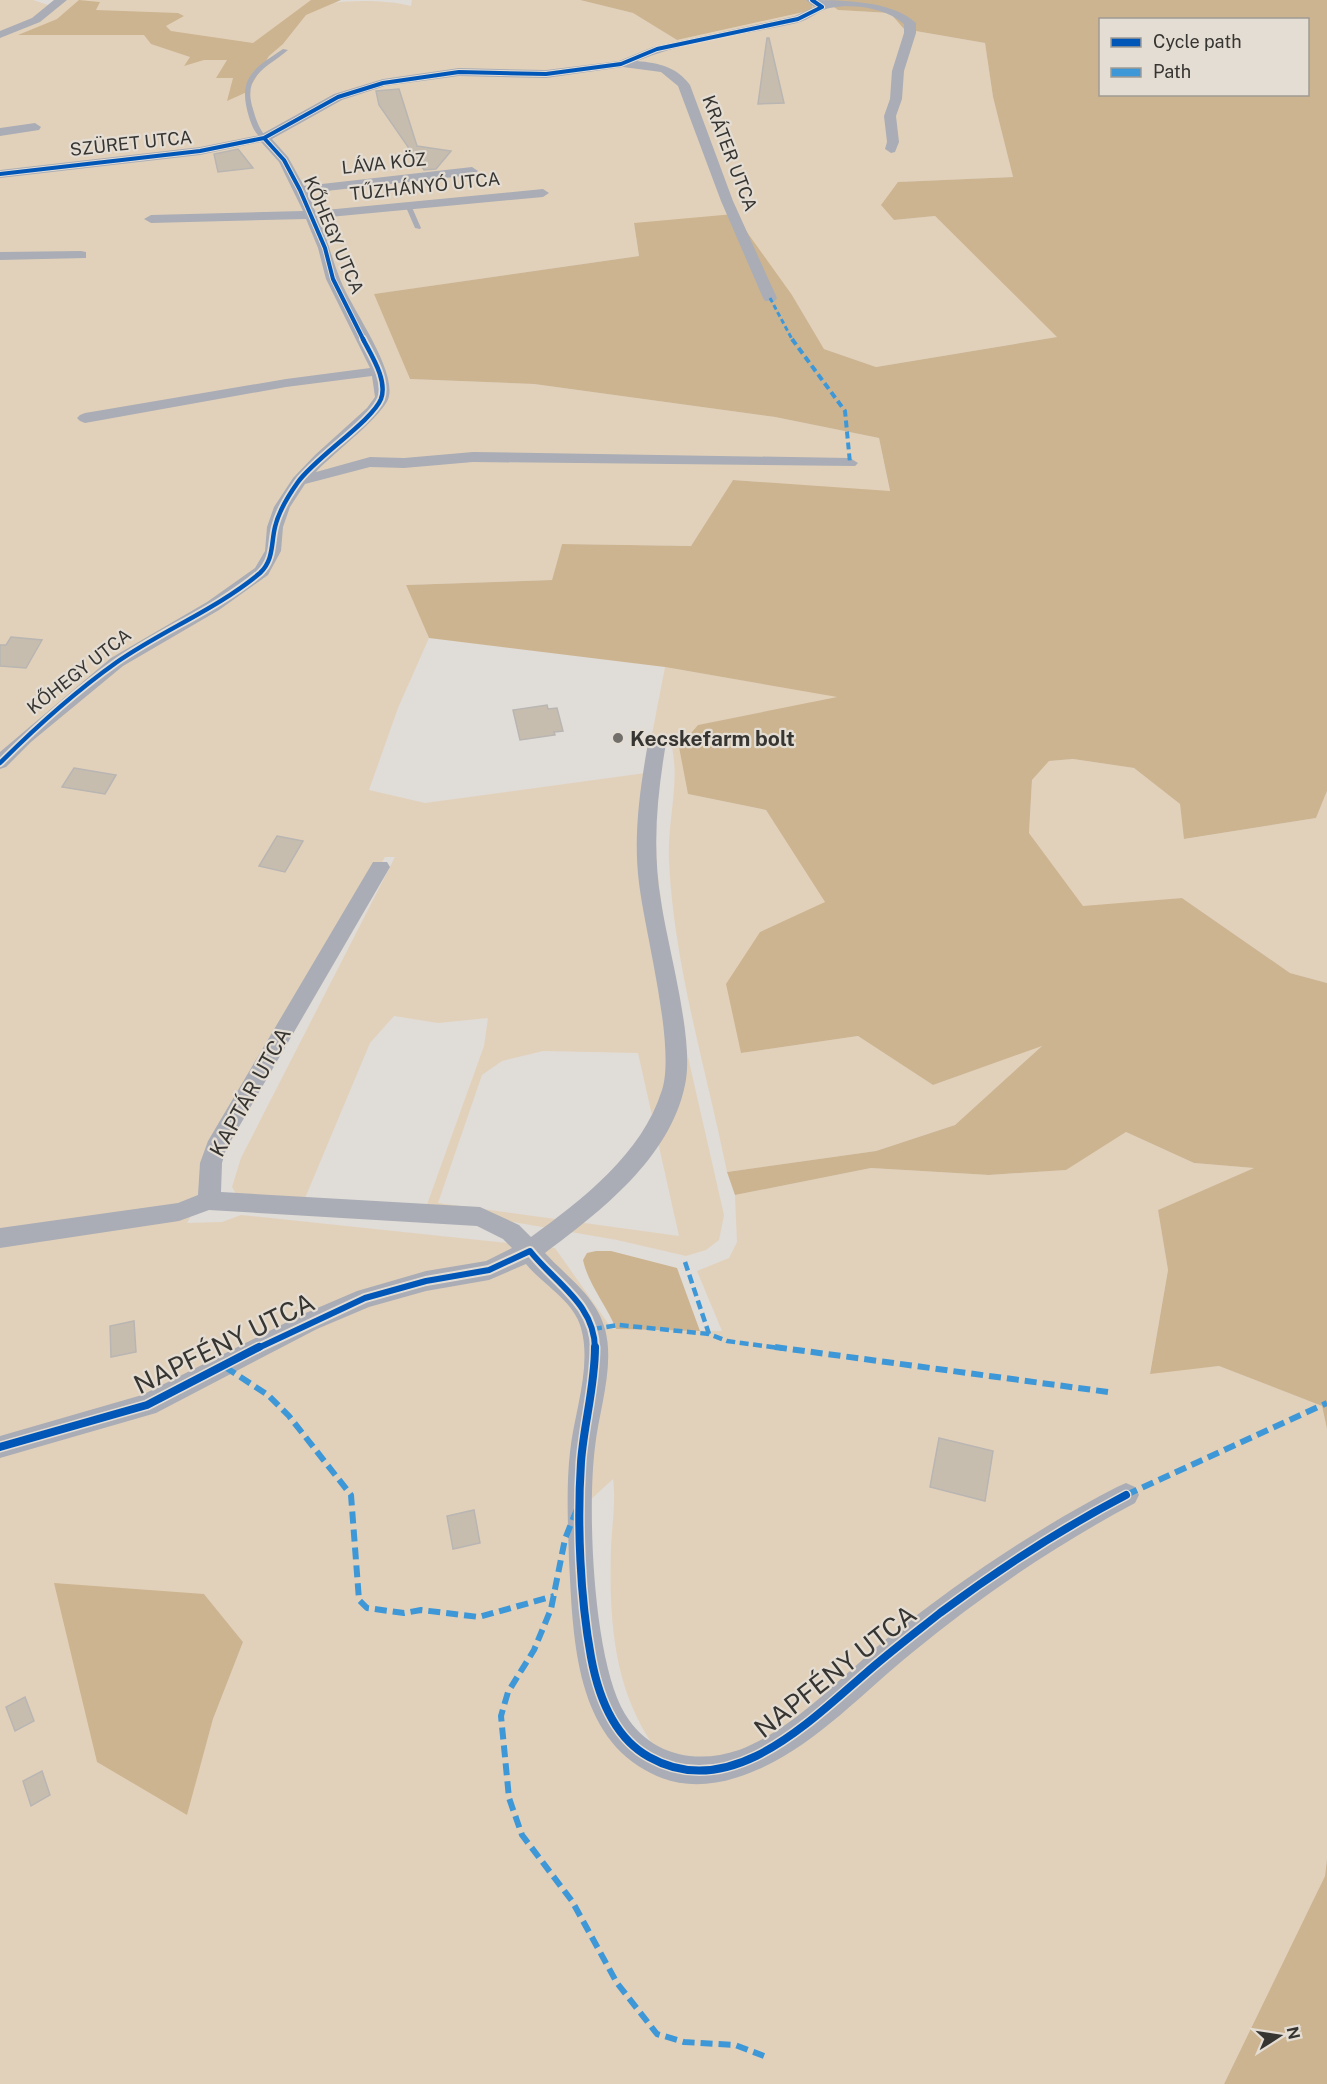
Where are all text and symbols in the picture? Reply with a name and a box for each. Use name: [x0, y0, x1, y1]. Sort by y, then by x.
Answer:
legend: [1099, 18, 1309, 96]
text: Cycle path: [1153, 31, 1242, 52]
text: Path: [1153, 61, 1191, 82]
street label: KRÁTER UTCA: [698, 92, 763, 214]
street label: SZÜRET UTCA: [69, 125, 193, 160]
street label: LÁVA KÖZ: [340, 147, 427, 178]
street label: TŰZHÁNYÓ UTCA: [349, 167, 501, 204]
street label: KŐHEGY UTCA: [300, 172, 369, 297]
street label: KŐHEGY UTCA: [22, 623, 135, 718]
place label: Kecskefarm bolt: [630, 726, 795, 751]
marker: Kecskefarm bolt: [611, 731, 625, 745]
street label: KAPTÁR UTCA: [204, 1023, 296, 1161]
street label: NAPFÉNY UTCA: [129, 1286, 319, 1400]
street label: NAPFÉNY UTCA: [748, 1598, 922, 1744]
north arrow: [1249, 2006, 1309, 2066]
text: N: [1283, 2025, 1304, 2041]

